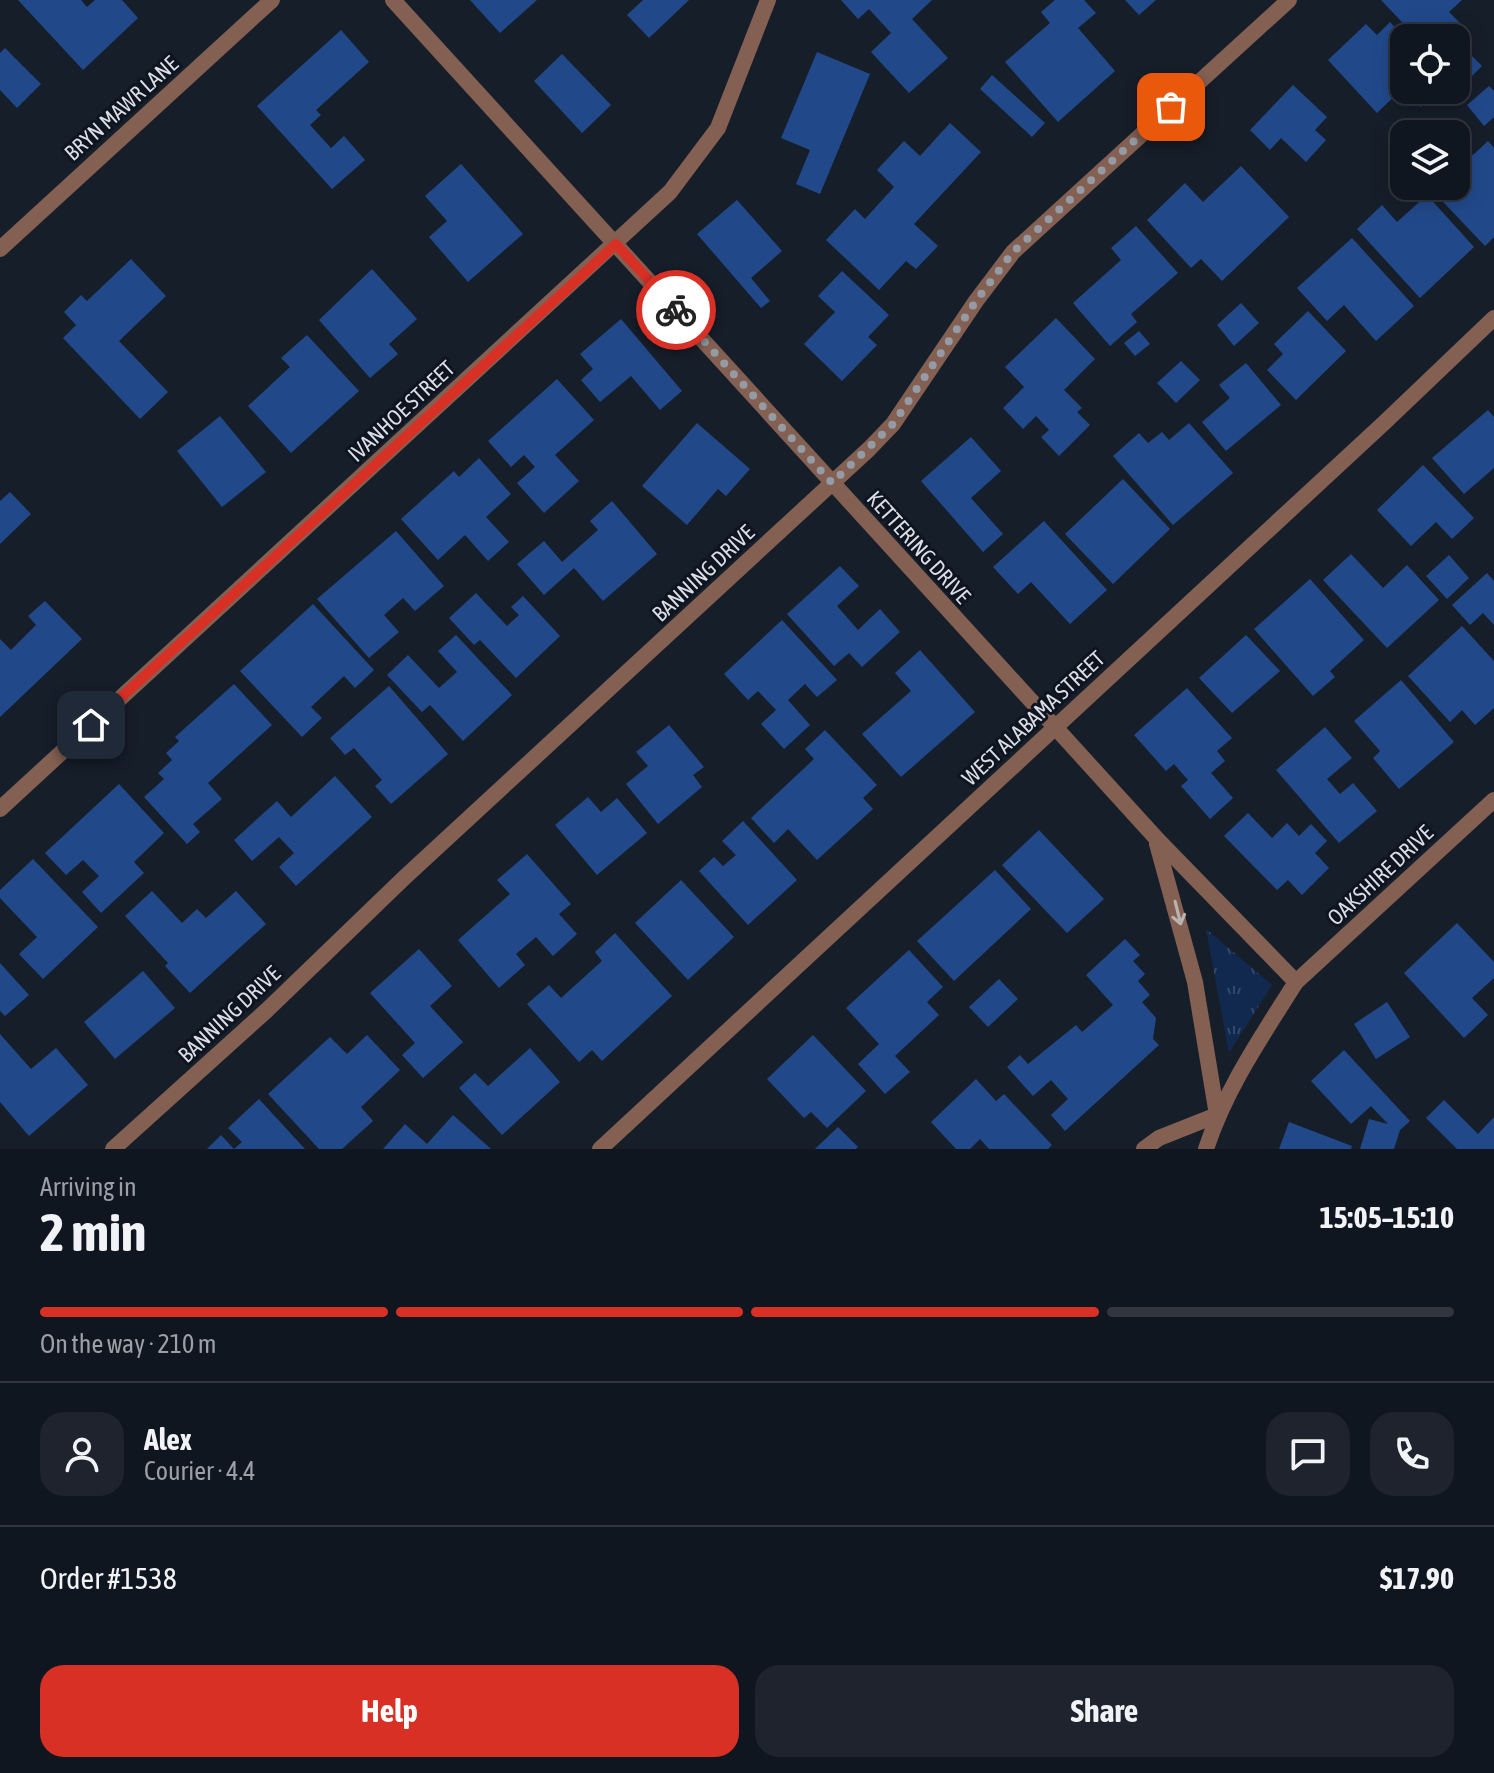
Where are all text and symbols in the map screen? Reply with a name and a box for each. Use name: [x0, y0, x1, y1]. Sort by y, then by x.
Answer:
map controls: [1390, 24, 1470, 200]
button: locate: [1390, 24, 1470, 104]
street label: BRYN MAWR LANE: [59, 50, 184, 166]
pin: [1137, 73, 1205, 141]
icon: bag: [1149, 85, 1193, 129]
button: layers: [1390, 120, 1470, 200]
courier: [636, 270, 716, 350]
icon: bike: [654, 288, 698, 332]
street label: IVANHOE STREET: [342, 355, 460, 467]
street label: KETTERING DRIVE: [862, 485, 977, 609]
street label: BANNING DRIVE: [647, 519, 760, 627]
street label: WEST ALABAMA STREET: [956, 645, 1110, 791]
pin: [57, 691, 125, 759]
icon: home: [69, 703, 113, 747]
street label: OAKSHIRE DRIVE: [1322, 819, 1439, 930]
one-way arrow: [1171, 900, 1186, 926]
street label: BANNING DRIVE: [173, 960, 286, 1068]
text: Arriving in: [40, 1172, 137, 1202]
text: 15:05–15:10: [1319, 1200, 1454, 1234]
text: 2 min: [40, 1202, 146, 1262]
text: On the way · 210 m: [40, 1329, 217, 1359]
button: person: [40, 1412, 124, 1496]
button: chat: [1266, 1412, 1350, 1496]
button: phone: [1370, 1412, 1454, 1496]
text: Alex: [144, 1422, 192, 1456]
text: Courier · 4.4: [144, 1456, 255, 1486]
text: Order #1538: [40, 1561, 177, 1595]
text: $17.90: [1380, 1561, 1454, 1595]
button: Help: [40, 1665, 739, 1757]
button: Share: [755, 1665, 1454, 1757]

